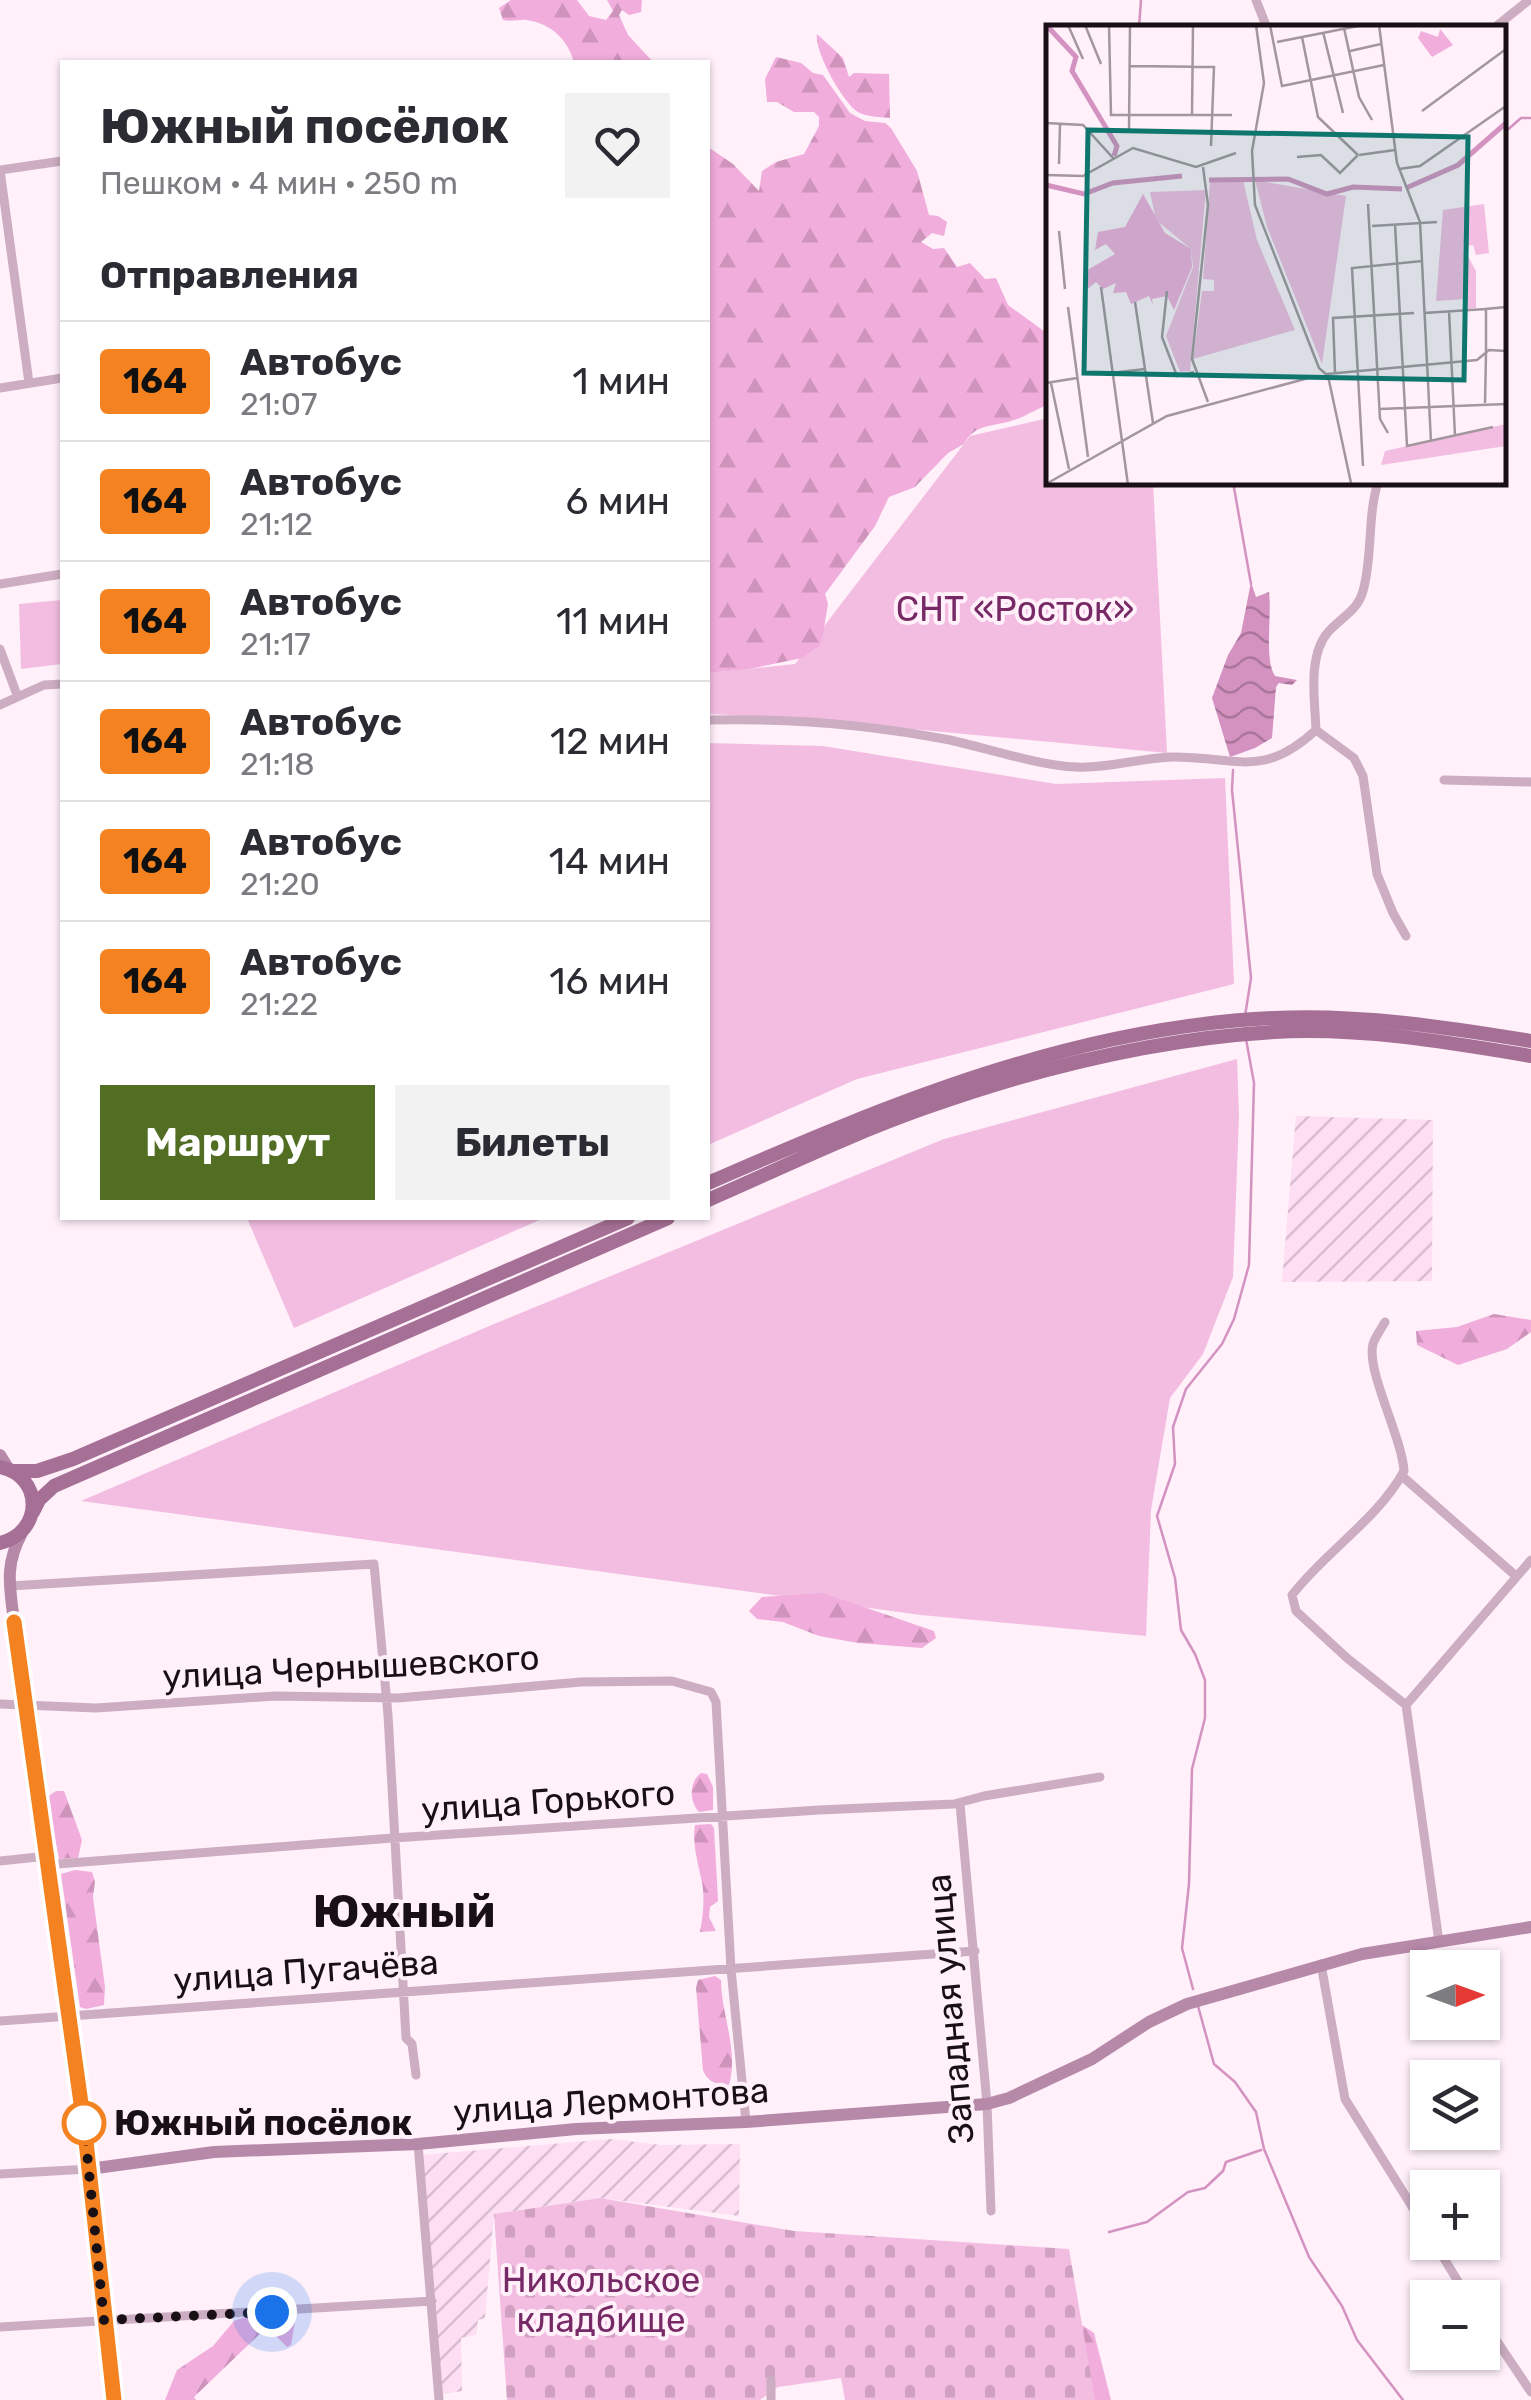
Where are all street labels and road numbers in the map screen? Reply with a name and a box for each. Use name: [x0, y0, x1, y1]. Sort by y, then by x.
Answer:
street label: улица Чернышевского: [161, 1636, 541, 1698]
street label: улица Горького: [420, 1771, 676, 1831]
street label: Западная улица: [917, 1872, 983, 2146]
street label: улица Пугачёва: [172, 1941, 440, 2001]
street label: улица Лермонтова: [452, 2069, 770, 2133]

